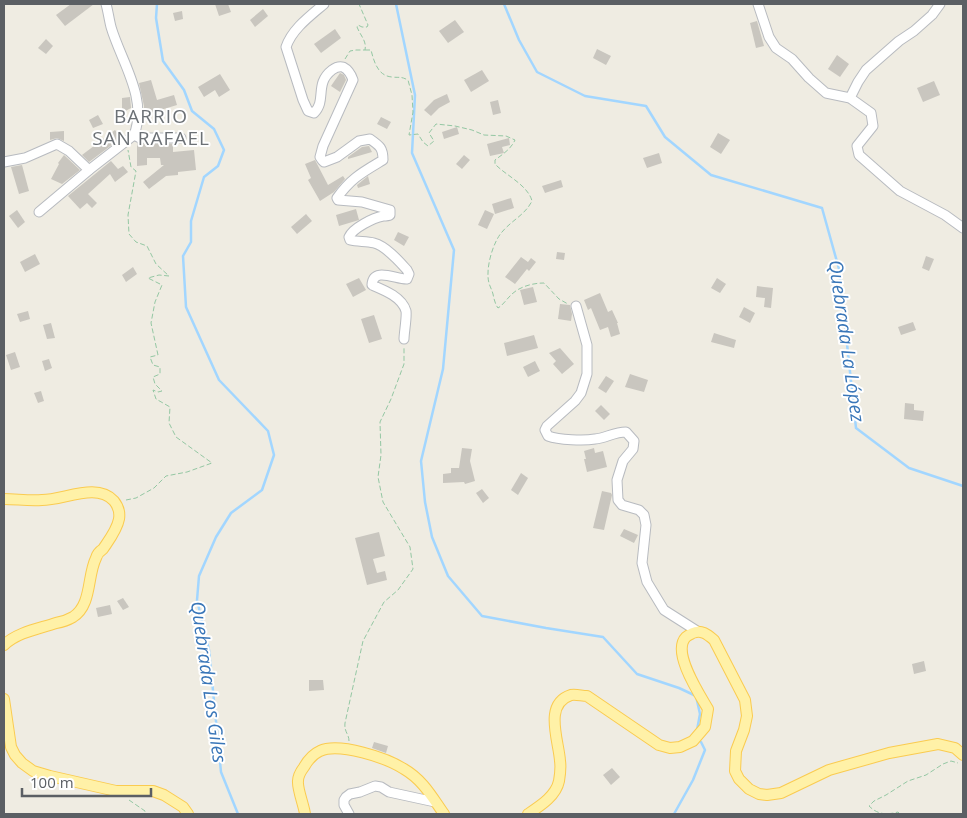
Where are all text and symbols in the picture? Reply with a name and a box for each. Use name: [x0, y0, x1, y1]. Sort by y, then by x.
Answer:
district label: BARRIO SAN RAFAEL: [92, 103, 210, 151]
water label: Quebrada La López: [823, 258, 871, 424]
water label: Quebrada Los Giles: [185, 599, 233, 765]
scale bar: [22, 766, 151, 798]
text: 100 m: [30, 772, 74, 792]

